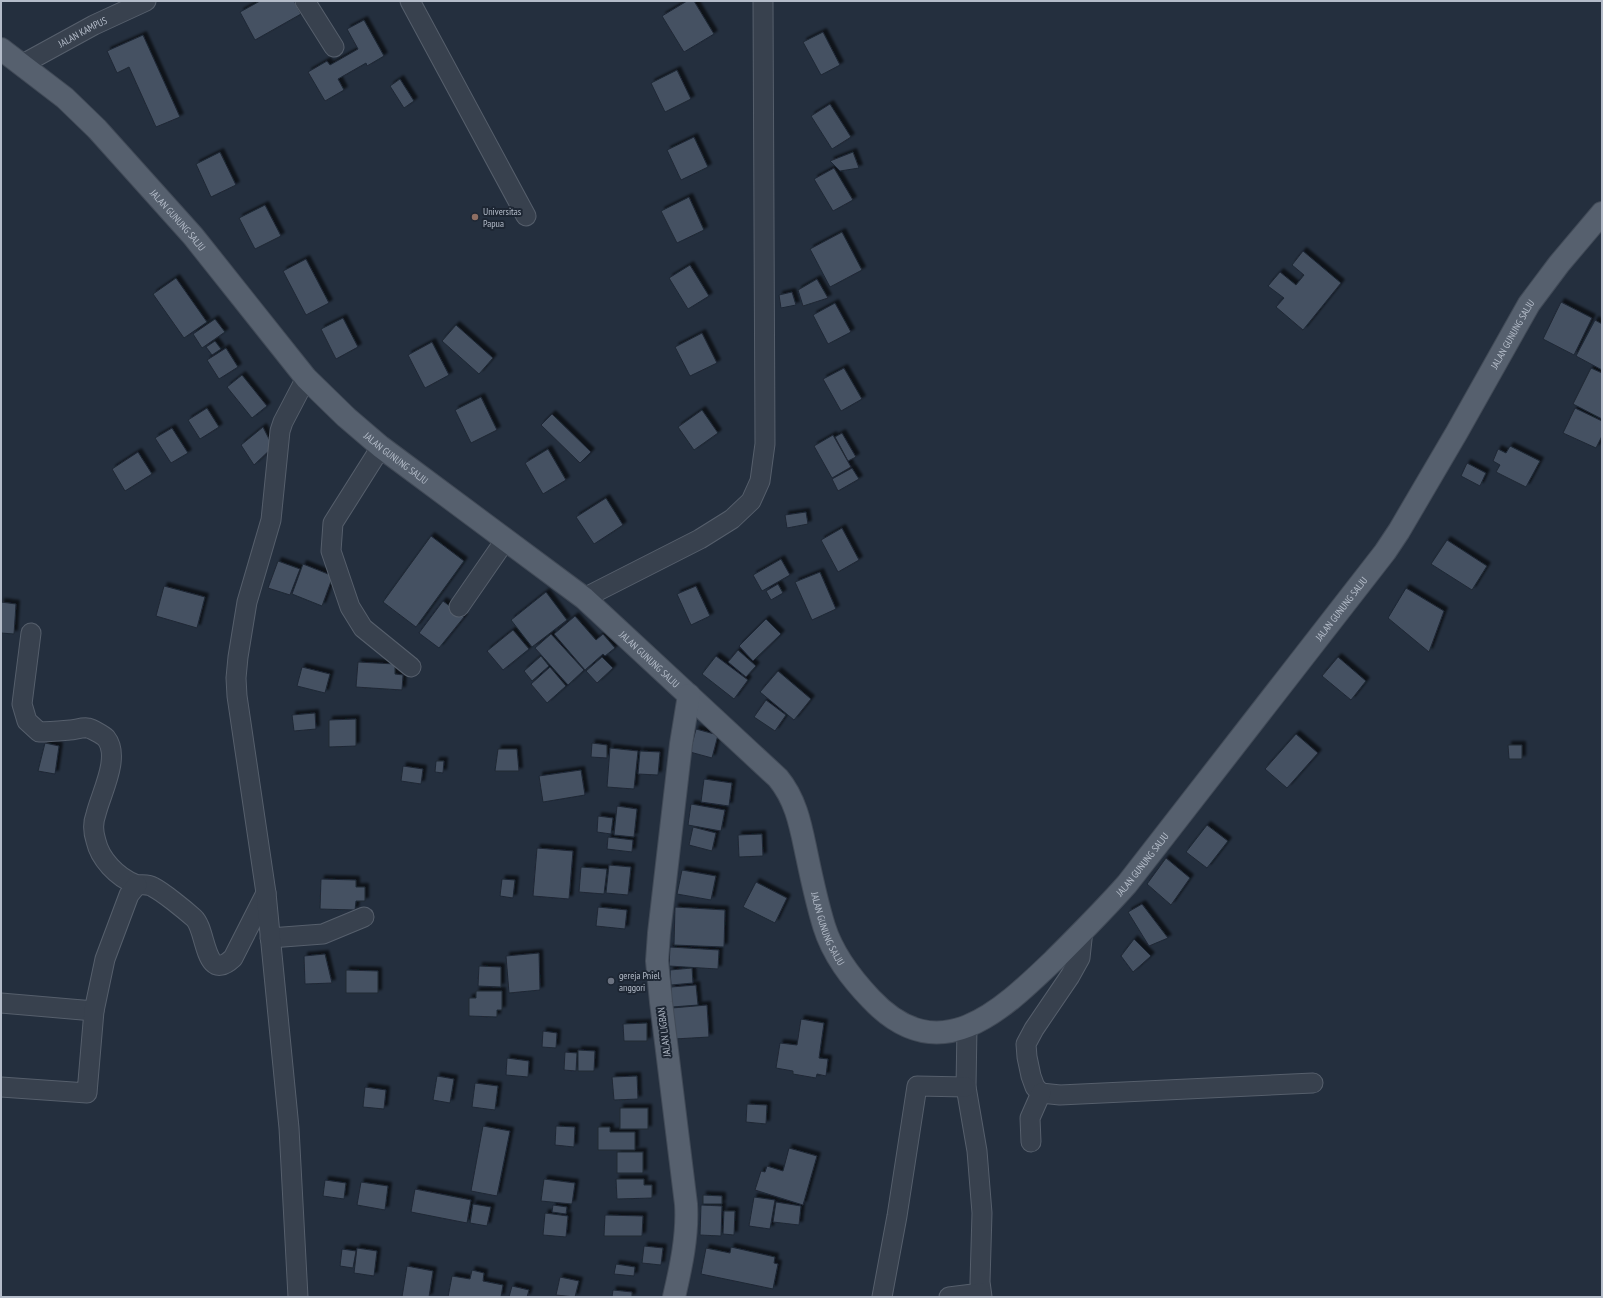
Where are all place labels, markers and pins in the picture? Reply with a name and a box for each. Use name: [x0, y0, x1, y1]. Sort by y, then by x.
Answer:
place label: Universitas Papua: [483, 205, 522, 230]
marker: Universitas Papua: [470, 212, 480, 222]
place label: gereja Pniel anggori: [619, 969, 661, 994]
marker: gereja Pniel anggori: [606, 976, 616, 986]

